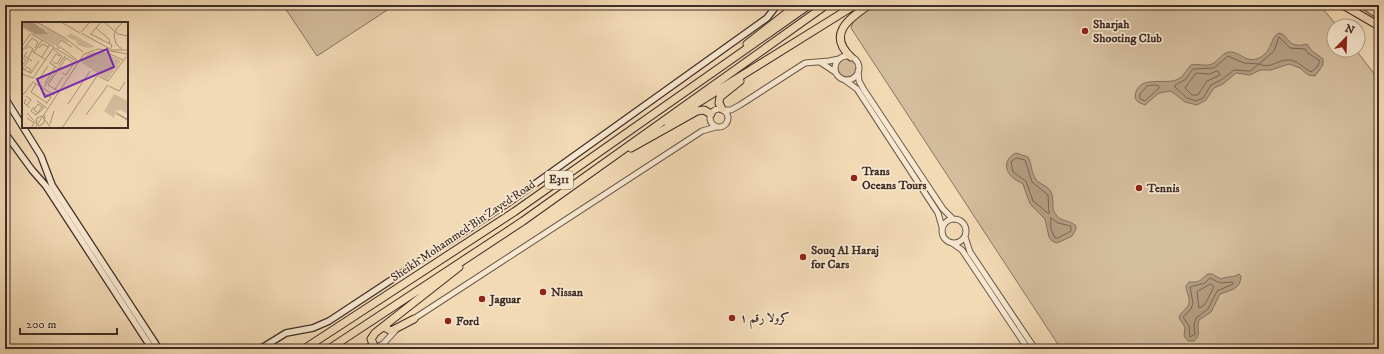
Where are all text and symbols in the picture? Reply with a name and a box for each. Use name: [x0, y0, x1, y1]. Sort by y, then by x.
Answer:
place label: Sharjah Shooting Club: [1093, 17, 1162, 46]
north arrow: [1326, 18, 1366, 58]
inset map: [22, 22, 128, 128]
text: N: [1343, 22, 1356, 38]
marker: Sharjah Shooting Club: [1080, 26, 1090, 36]
place label: Trans Oceans Tours: [861, 164, 927, 193]
road number: E311: [545, 171, 573, 189]
marker: Trans Oceans Tours: [849, 173, 859, 183]
street label: Sheikh Mohammed Bin Zayed Road: [388, 177, 538, 285]
place label: Tennis: [1146, 181, 1179, 196]
marker: Tennis: [1134, 183, 1144, 193]
place label: Souq Al Haraj for Cars: [810, 243, 879, 272]
marker: Souq Al Haraj for Cars: [798, 252, 808, 262]
place label: Nissan: [551, 285, 584, 300]
marker: Nissan: [538, 287, 548, 297]
place label: Jaguar: [488, 292, 521, 307]
marker: Jaguar: [477, 294, 487, 304]
scale bar: [20, 310, 117, 336]
place label: كرولا رقم ١: [740, 311, 790, 329]
marker: كرولا رقم ١: [727, 313, 737, 323]
place label: Ford: [456, 314, 480, 329]
marker: Ford: [443, 316, 453, 326]
text: 200 m: [26, 317, 56, 332]

